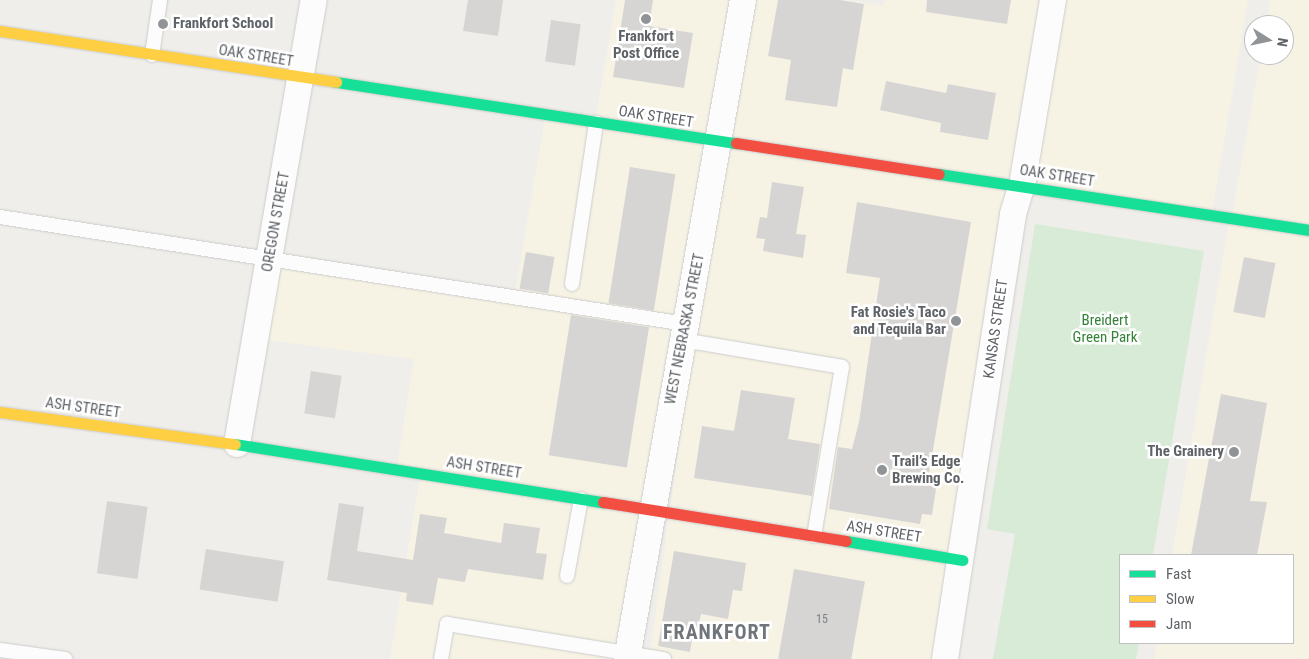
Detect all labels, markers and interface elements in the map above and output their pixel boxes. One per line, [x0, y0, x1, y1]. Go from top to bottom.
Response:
marker: Frankfort Post Office [640, 13, 652, 25]
place label: Frankfort School [173, 15, 273, 33]
north arrow [1244, 15, 1294, 65]
marker: Frankfort School [157, 18, 169, 30]
place label: Frankfort Post Office [613, 27, 679, 62]
text: N [1274, 37, 1291, 48]
street label: OAK STREET [217, 41, 295, 71]
street label: OAK STREET [617, 102, 695, 132]
street label: OAK STREET [1018, 161, 1096, 191]
street label: OREGON STREET [258, 170, 294, 274]
street label: WEST NEBRASKA STREET [661, 252, 709, 406]
street label: KANSAS STREET [980, 278, 1012, 380]
place label: Fat Rosie's Taco and Tequila Bar [850, 303, 946, 338]
park label: Breidert Green Park [1073, 311, 1137, 346]
marker: Fat Rosie's Taco and Tequila Bar [950, 315, 962, 327]
street label: ASH STREET [44, 394, 122, 422]
place label: The Grainery [1147, 443, 1224, 461]
marker: The Grainery [1228, 446, 1240, 458]
place label: Trail’s Edge Brewing Co. [892, 452, 964, 487]
street label: ASH STREET [445, 453, 523, 483]
marker: Trail’s Edge Brewing Co. [876, 464, 888, 476]
street label: ASH STREET [845, 517, 923, 547]
legend [1119, 554, 1294, 644]
text: Fast [1166, 565, 1191, 583]
text: Slow [1166, 590, 1195, 608]
house number: 15 [816, 613, 828, 627]
text: Jam [1166, 615, 1192, 633]
district label: FRANKFORT [662, 620, 772, 644]

